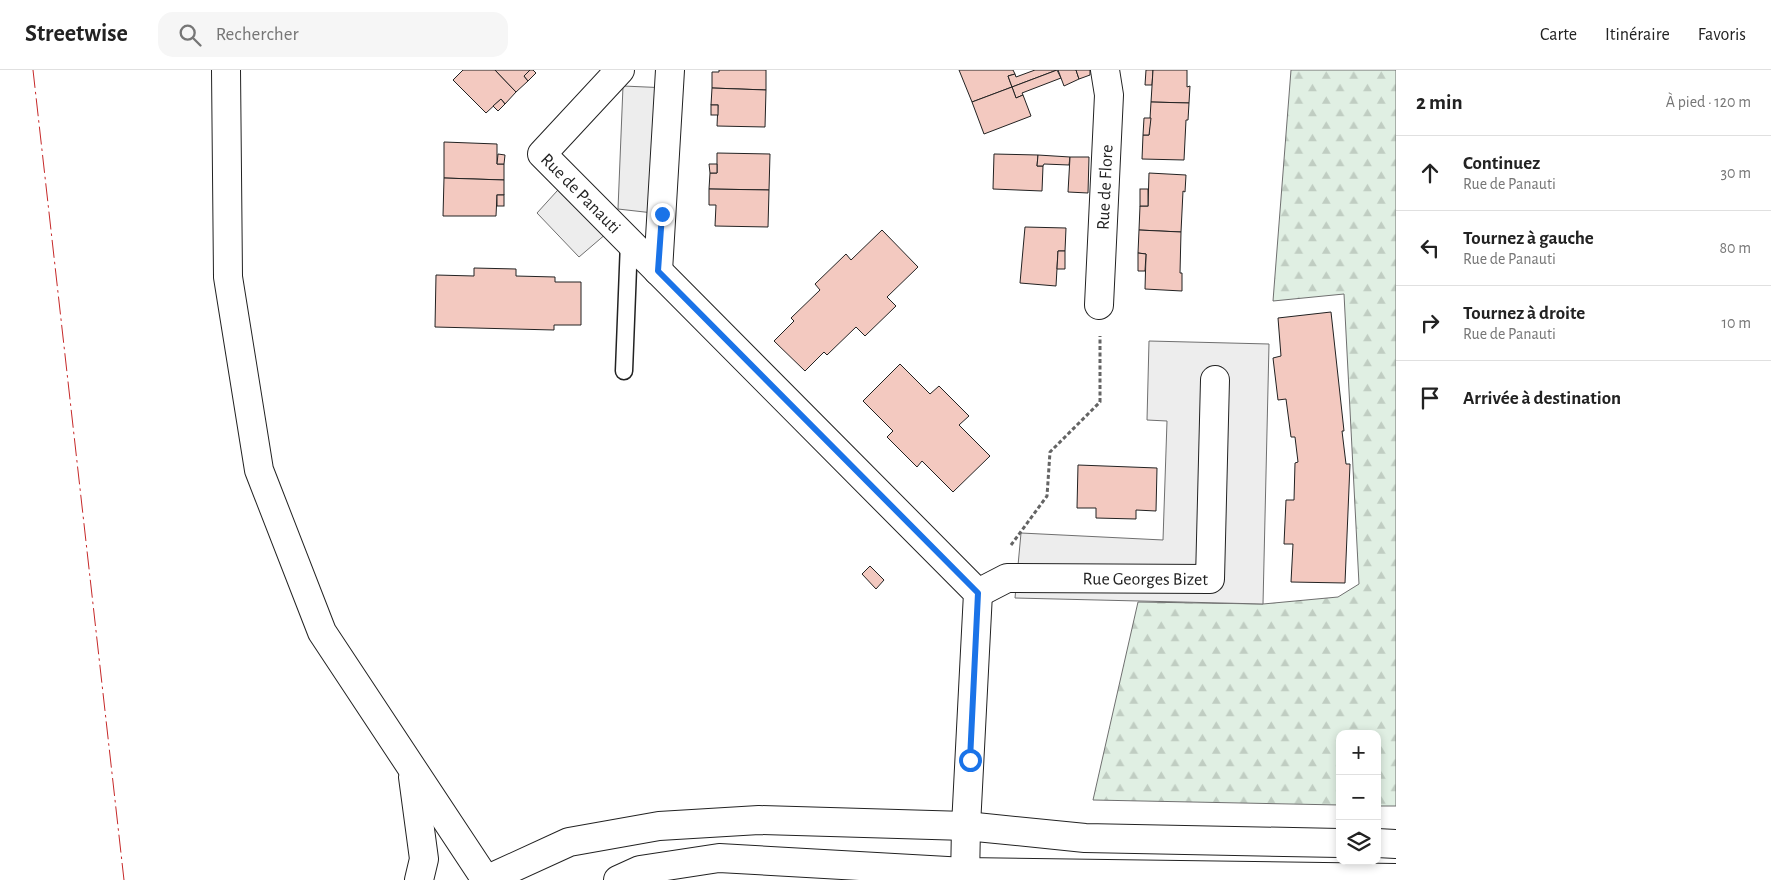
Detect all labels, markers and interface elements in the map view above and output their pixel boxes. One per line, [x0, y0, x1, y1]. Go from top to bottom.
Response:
search box [158, 12, 508, 57]
icon: search [176, 21, 204, 49]
text: Streetwise [25, 22, 128, 46]
text: Rechercher [216, 25, 299, 44]
text: Carte [1540, 26, 1577, 44]
text: Itinéraire [1605, 26, 1670, 44]
text: Favoris [1698, 26, 1746, 44]
text: 2 min [1416, 92, 1463, 113]
text: À pied · 120 m [1666, 94, 1751, 110]
street label: Rue de Flore [1095, 144, 1117, 230]
street label: Rue de Panauti [537, 151, 624, 237]
text: Continuez [1463, 154, 1540, 173]
icon: ahead [1416, 159, 1444, 187]
text: 30 m [1721, 165, 1751, 181]
text: Rue de Panauti [1463, 176, 1556, 192]
route end [651, 203, 674, 226]
text: Tournez à gauche [1463, 229, 1594, 248]
icon: left [1416, 234, 1444, 262]
text: 80 m [1720, 240, 1751, 256]
text: Rue de Panauti [1463, 251, 1556, 267]
text: Tournez à droite [1463, 304, 1585, 323]
icon: right [1416, 309, 1444, 337]
text: 10 m [1722, 315, 1751, 331]
text: Rue de Panauti [1463, 326, 1556, 342]
icon: arrive [1416, 384, 1444, 412]
text: Arrivée à destination [1463, 389, 1621, 408]
street label: Rue Georges Bizet [1083, 570, 1208, 589]
map controls [1336, 730, 1381, 865]
button: + [1336, 730, 1381, 775]
route start [959, 749, 982, 772]
button: − [1336, 775, 1381, 820]
button: layers [1336, 820, 1381, 865]

